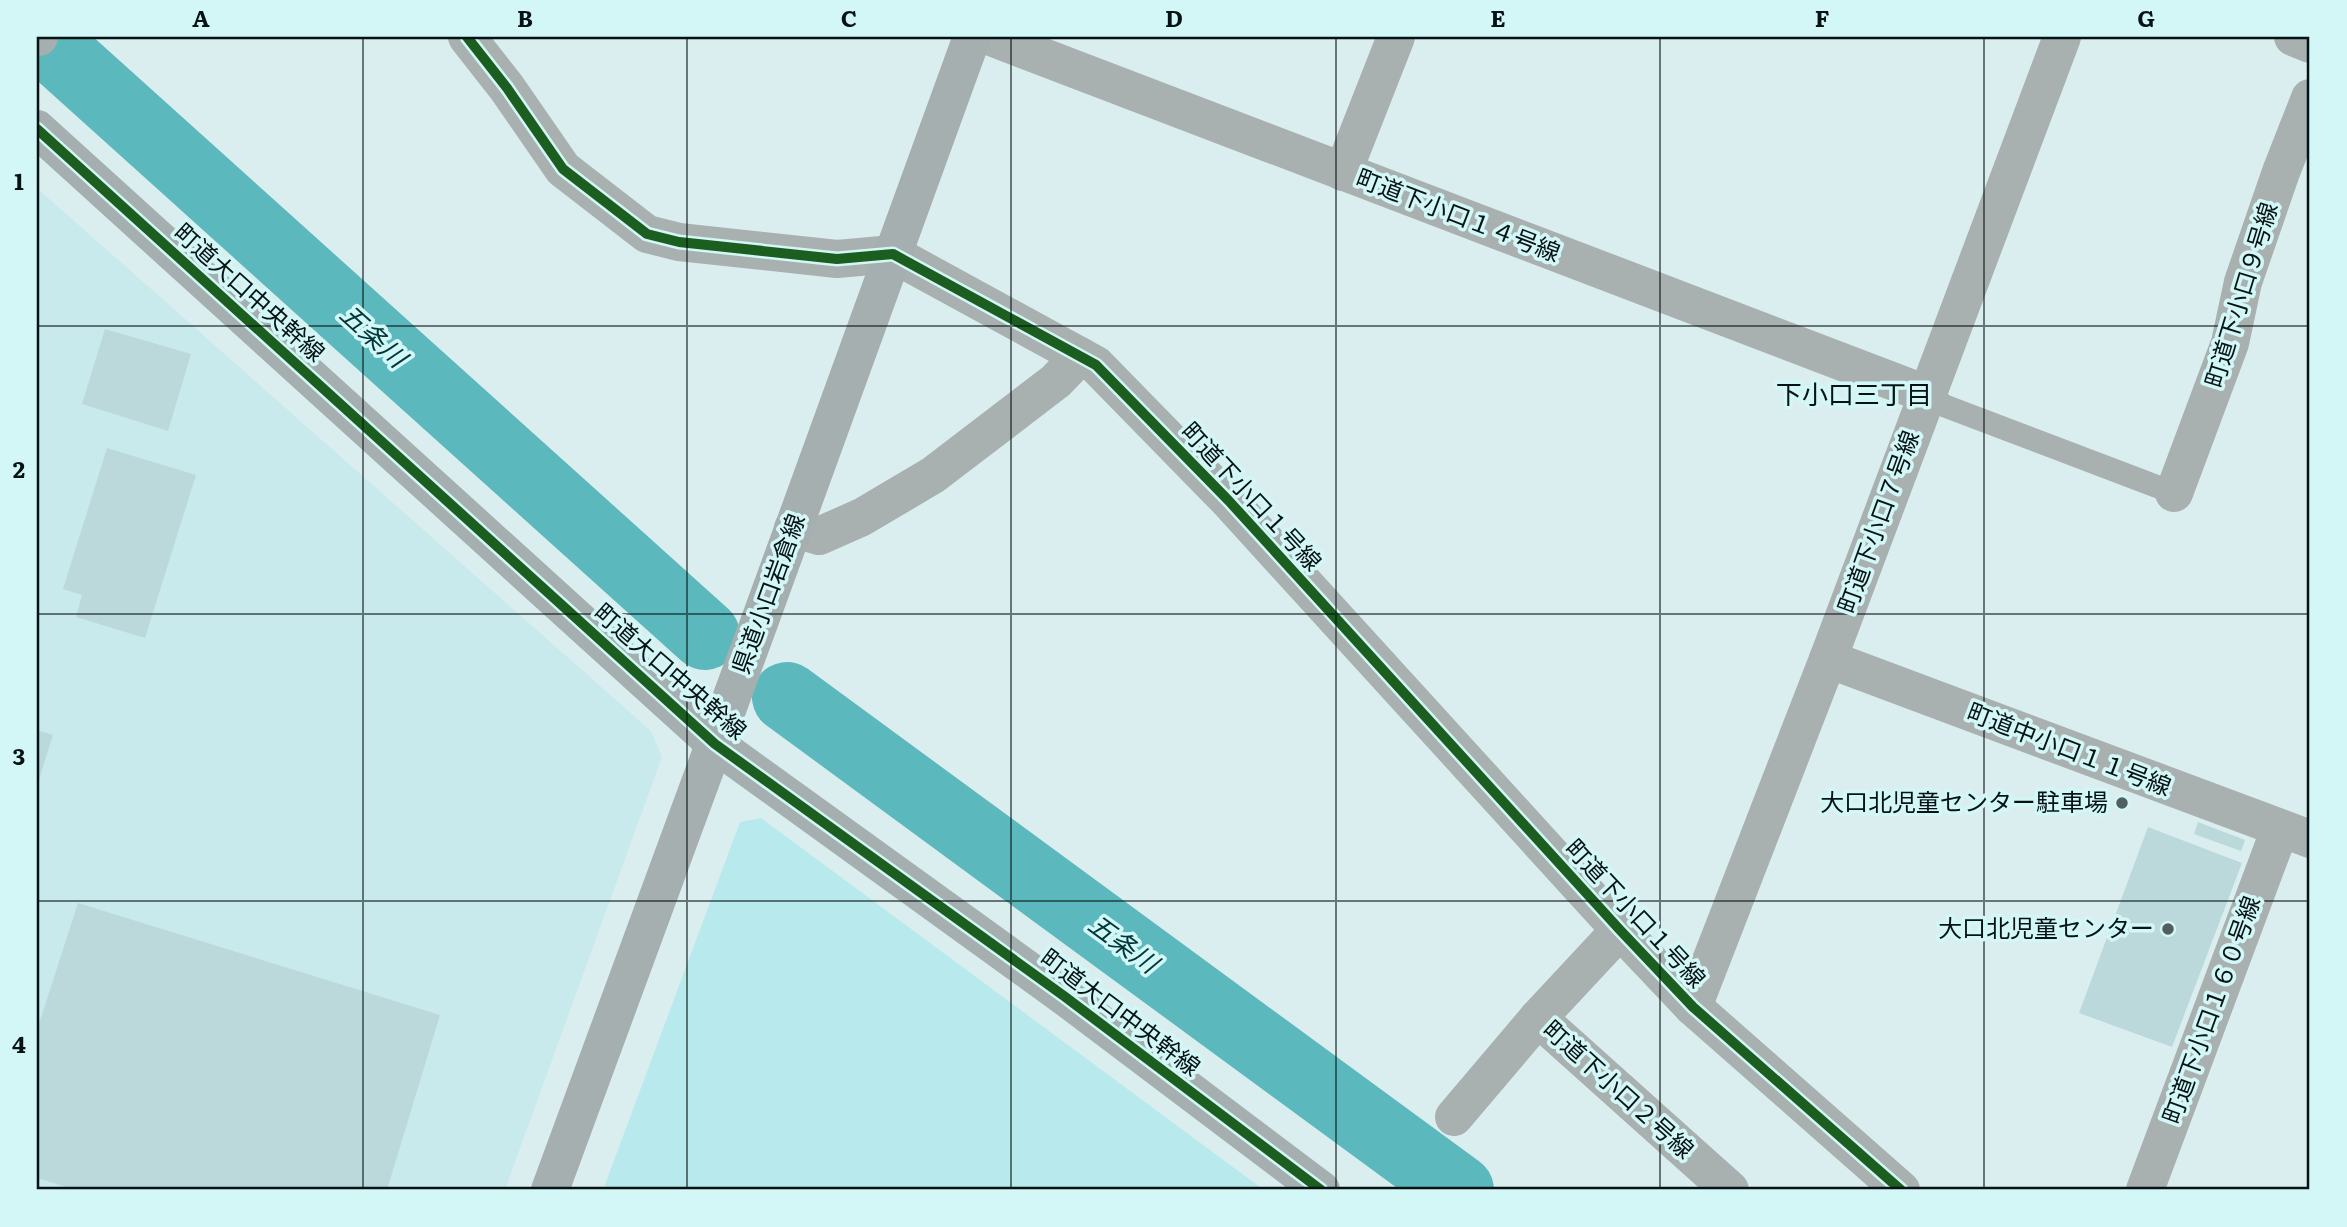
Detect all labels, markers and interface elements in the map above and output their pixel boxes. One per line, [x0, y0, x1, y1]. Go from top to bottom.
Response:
text: A [192, 0, 210, 34]
text: B [517, 0, 533, 34]
text: C [841, 0, 857, 34]
text: D [1165, 0, 1183, 34]
text: E [1490, 0, 1506, 34]
text: F [1815, 0, 1830, 34]
text: G [2137, 0, 2155, 34]
street label: 町道下小口１４号線 [1352, 159, 1566, 269]
text: 1 [14, 163, 24, 197]
street label: 町道下小口９号線 [2195, 197, 2284, 391]
street label: 町道大口中央幹線 [168, 214, 334, 368]
water label: 五条川 [333, 294, 419, 377]
district label: 下小口三丁目 [1776, 373, 1932, 412]
street label: 町道下小口１号線 [1175, 413, 1331, 577]
street label: 町道下小口７号線 [1827, 425, 1926, 617]
text: 2 [13, 451, 25, 485]
street label: 県道小口岩倉線 [721, 508, 812, 678]
street label: 町道大口中央幹線 [588, 594, 756, 746]
street label: 町道中小口１１号線 [1963, 693, 2177, 803]
text: 3 [13, 738, 25, 772]
place label: 大口北児童センター駐車場 [1820, 783, 2108, 818]
marker: 大口北児童センター駐車場 [2114, 795, 2130, 811]
street label: 町道下小口１号線 [1559, 830, 1715, 994]
street label: 町道下小口１６０号線 [2152, 890, 2267, 1128]
water label: 五条川 [1081, 903, 1170, 982]
place label: 大口北児童センター [1938, 909, 2154, 944]
marker: 大口北児童センター [2160, 921, 2176, 937]
street label: 町道大口中央幹線 [1034, 939, 1209, 1083]
street label: 町道下小口２号線 [1537, 1011, 1703, 1165]
text: 4 [12, 1026, 26, 1060]

